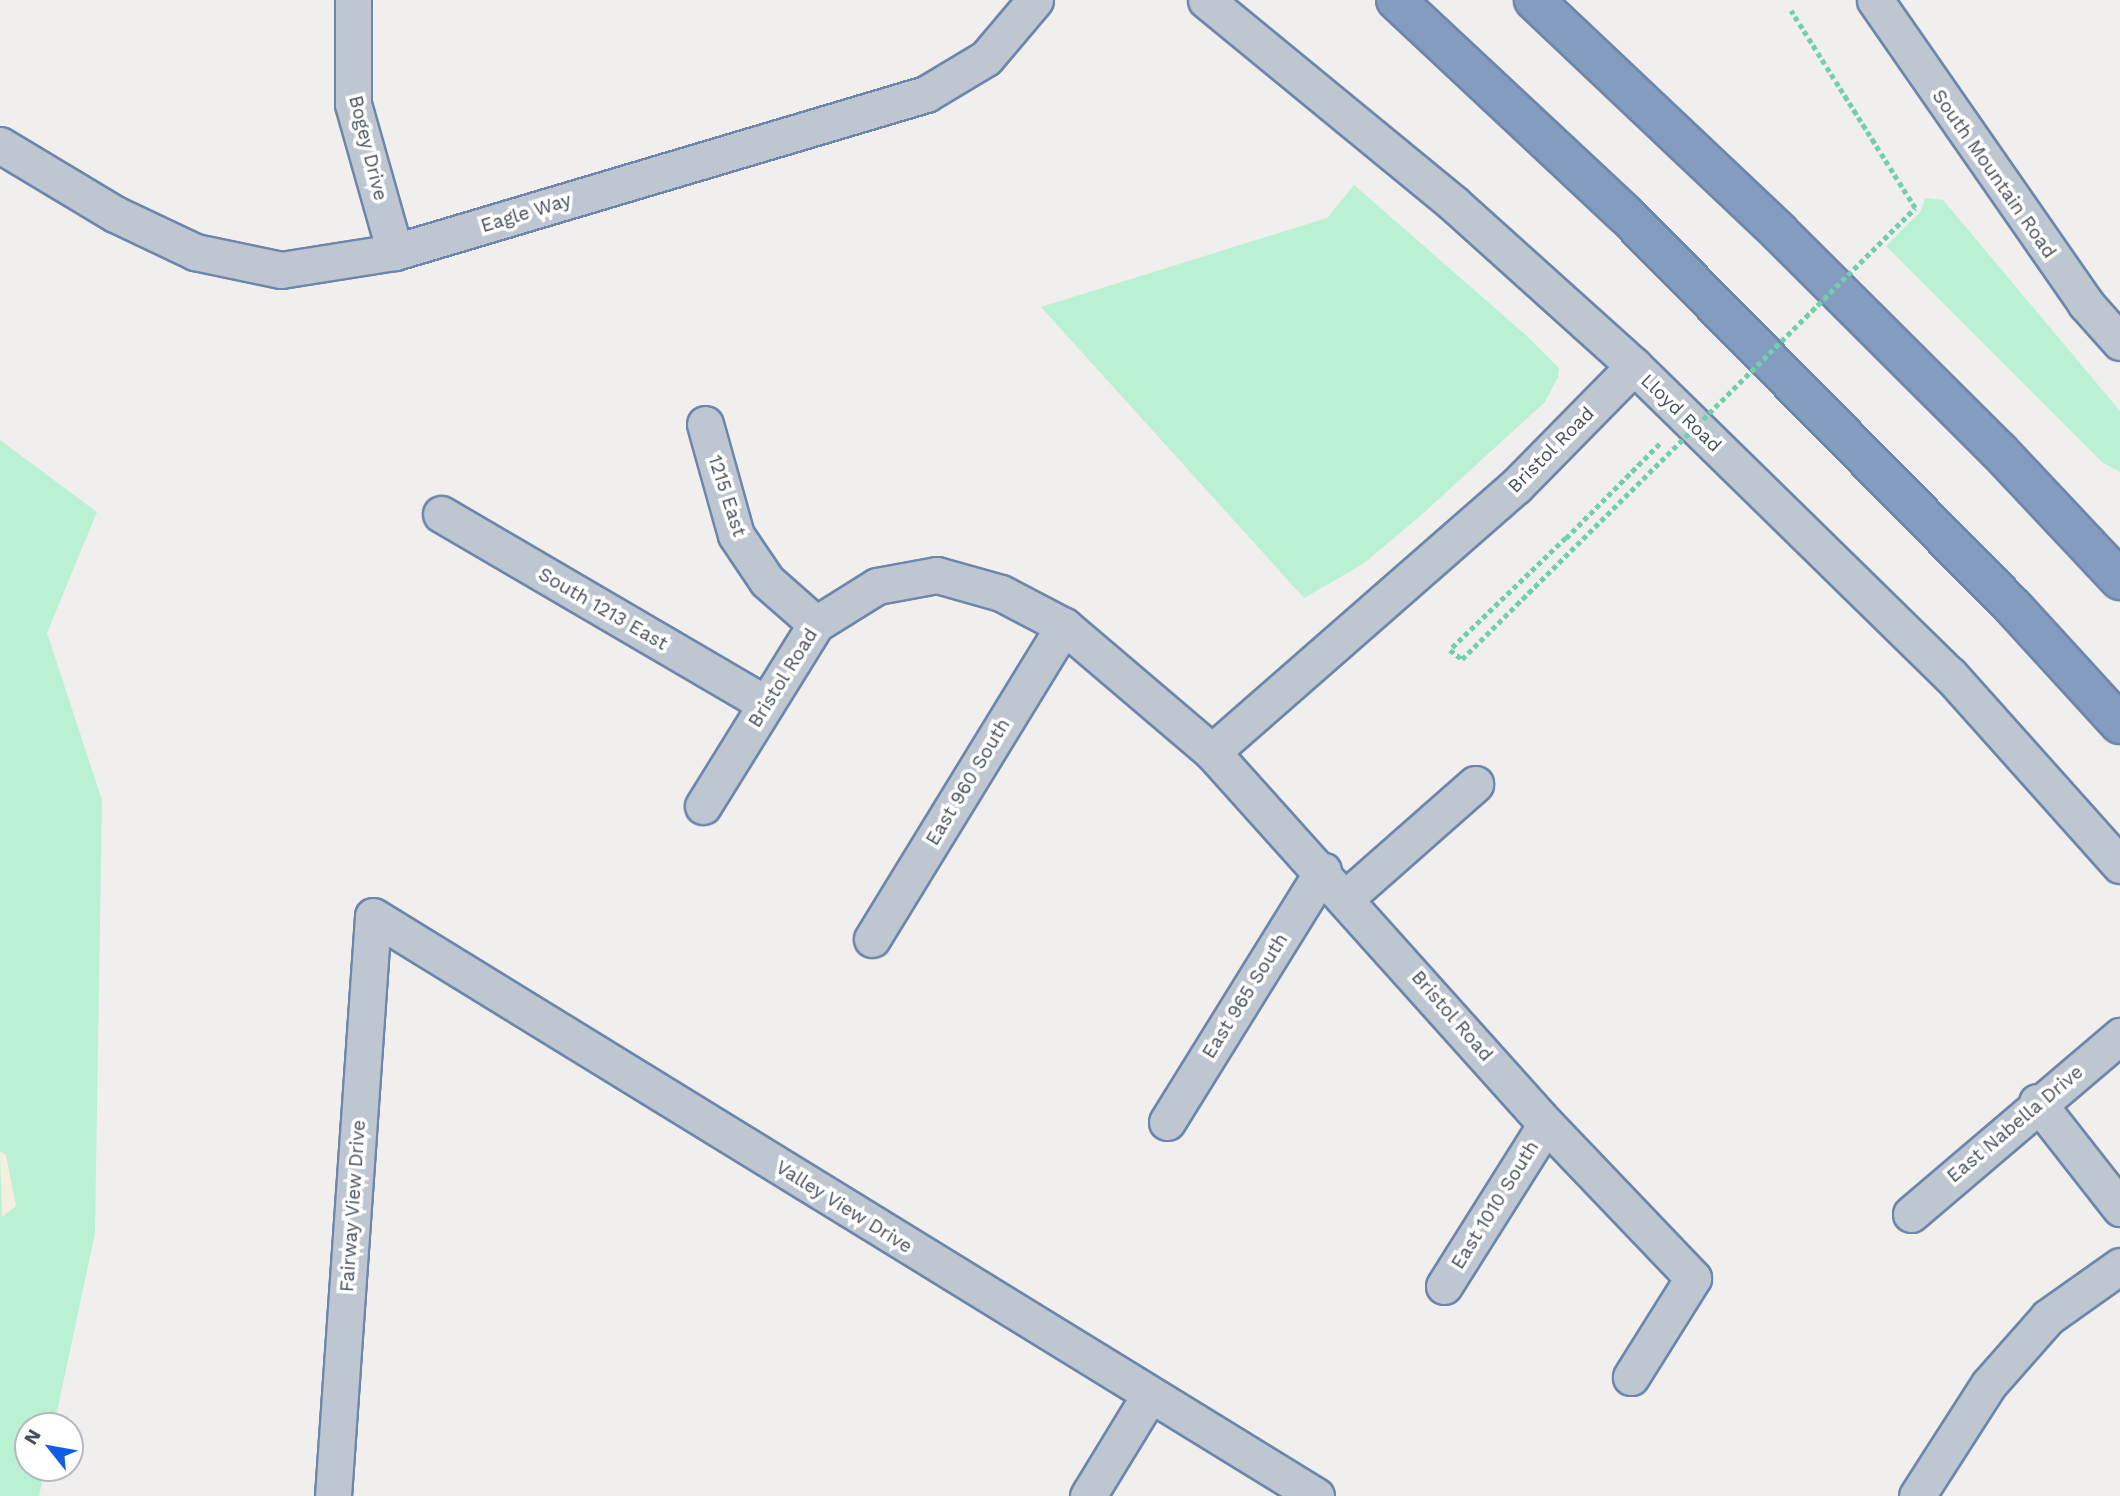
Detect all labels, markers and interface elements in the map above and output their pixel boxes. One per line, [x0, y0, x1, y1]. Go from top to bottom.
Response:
street label: South Mountain Road [1927, 85, 2061, 263]
street label: Bogey Drive [344, 93, 392, 203]
street label: Eagle Way [478, 188, 574, 238]
street label: Lloyd Road [1636, 369, 1726, 457]
street label: Bristol Road [1503, 402, 1599, 498]
street label: 1215 East [703, 452, 751, 540]
street label: South 1213 East [534, 563, 672, 655]
street label: Bristol Road [743, 624, 823, 732]
street label: East 960 South [921, 714, 1015, 850]
street label: East 965 South [1197, 929, 1293, 1063]
street label: Bristol Road [1406, 966, 1498, 1066]
street label: East Nabella Drive [1942, 1060, 2088, 1188]
street label: Fairway View Drive [336, 1118, 370, 1294]
street label: East 1010 South [1446, 1137, 1544, 1273]
street label: Valley View Drive [771, 1155, 917, 1259]
north arrow [14, 1412, 84, 1482]
text: N [19, 1425, 46, 1449]

